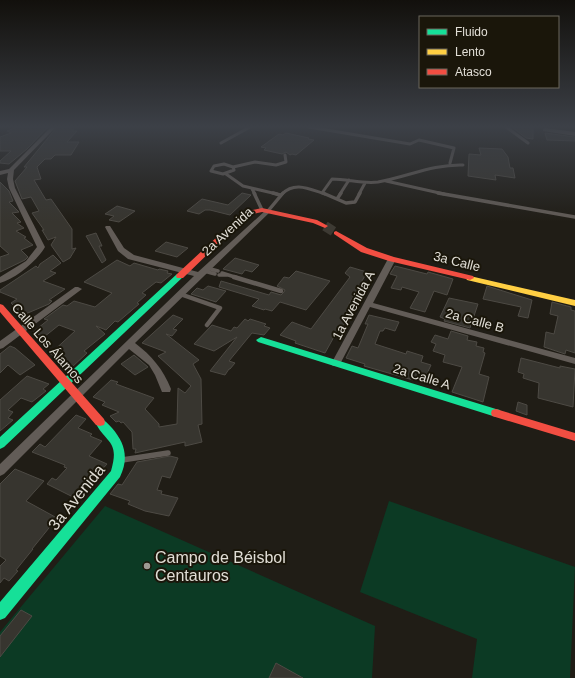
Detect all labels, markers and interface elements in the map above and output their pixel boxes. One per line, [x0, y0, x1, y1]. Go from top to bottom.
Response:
legend [419, 16, 559, 88]
text: Fluido [455, 25, 488, 39]
text: Lento [455, 45, 485, 59]
text: Atasco [455, 65, 492, 79]
street label: 2a Avenida [199, 204, 256, 259]
street label: 3a Calle [432, 248, 482, 275]
street label: 1a Avenida A [329, 268, 378, 342]
street label: Calle Los Álamos [9, 300, 87, 387]
street label: 2a Calle B [444, 305, 506, 335]
street label: 2a Calle A [391, 361, 453, 392]
street label: 3a Avenida [45, 461, 108, 533]
place label: Campo de Béisbol Centauros [155, 549, 286, 584]
marker: Campo de Béisbol Centauros [142, 561, 152, 571]

